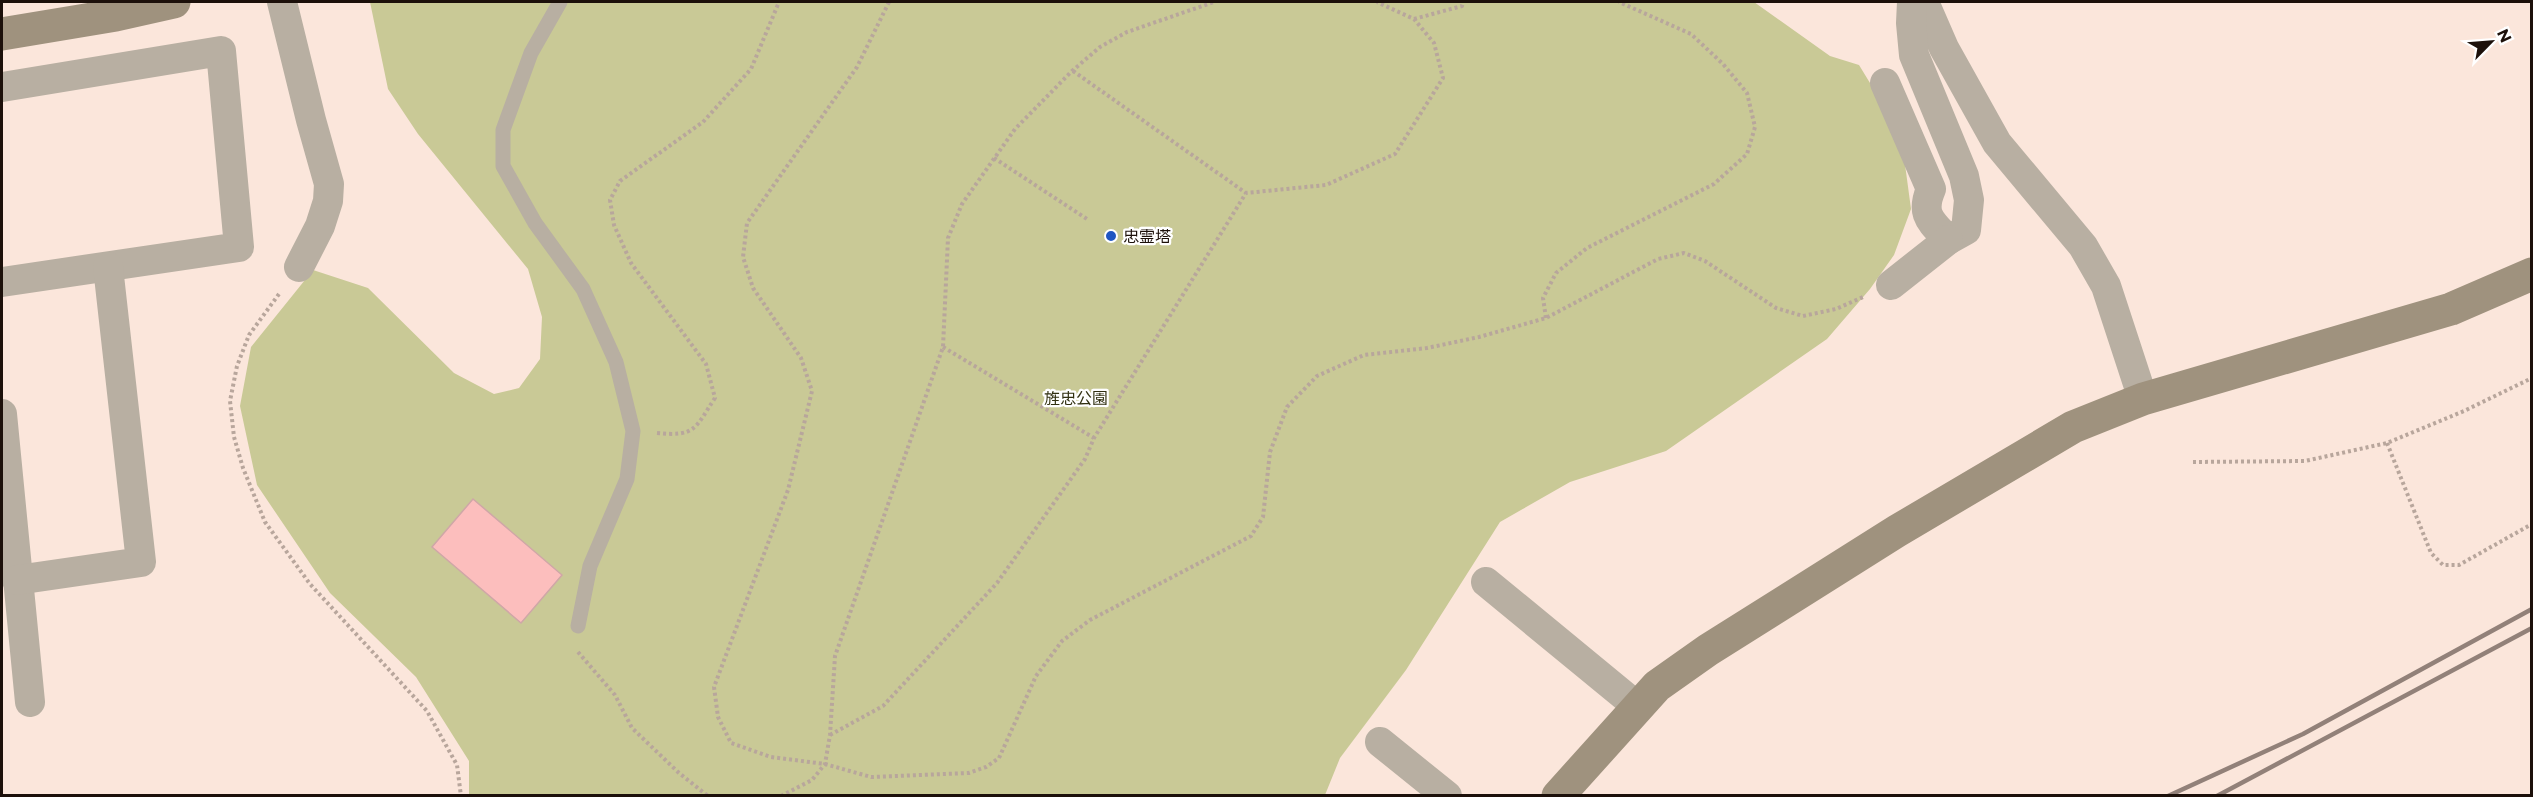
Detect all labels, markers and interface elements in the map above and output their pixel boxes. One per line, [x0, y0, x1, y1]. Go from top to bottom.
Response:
north arrow [2461, 12, 2521, 72]
text: N [2493, 26, 2515, 46]
place label: 忠霊塔 [1123, 227, 1171, 246]
marker: 忠霊塔 [1104, 229, 1118, 243]
park label: 旌忠公園 [1044, 389, 1108, 408]

